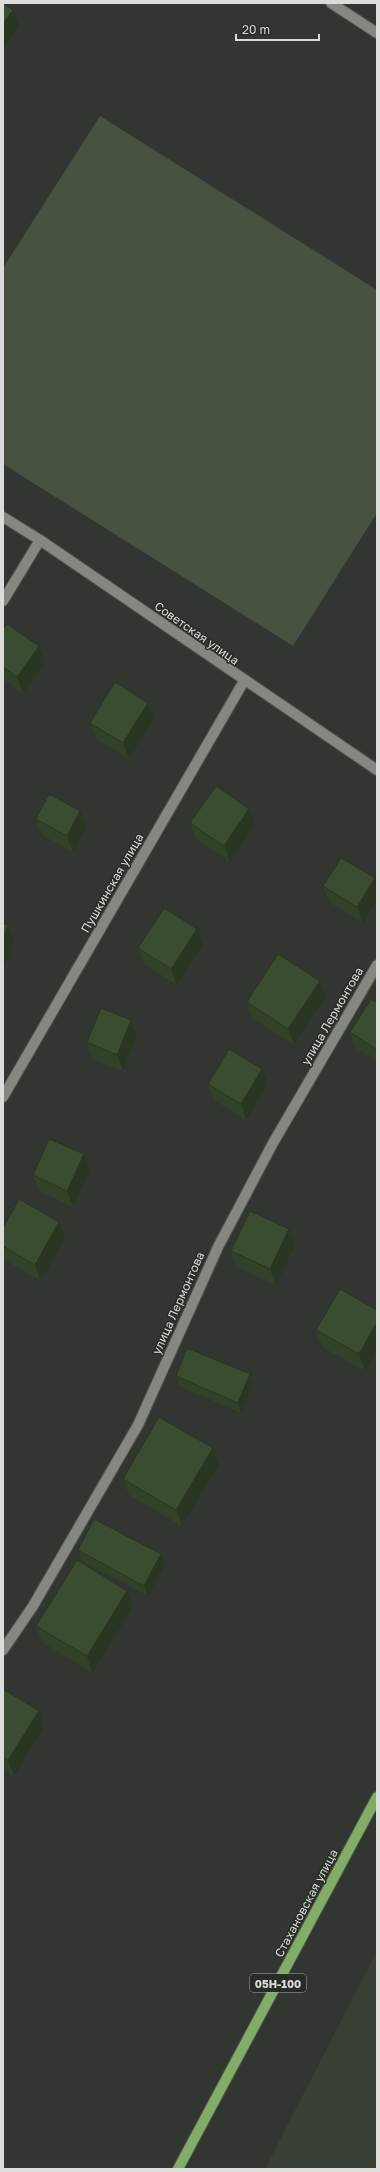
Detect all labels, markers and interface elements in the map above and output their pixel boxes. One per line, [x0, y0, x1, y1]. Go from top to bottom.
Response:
scale bar [236, 16, 319, 42]
text: 20 m [242, 22, 270, 37]
street label: Советская улица [152, 598, 242, 668]
street label: Пушкинская улица [77, 831, 147, 935]
street label: улица Лермонтова [298, 964, 366, 1068]
street label: улица Лермонтова [149, 1249, 207, 1357]
street label: Стахановская улица [271, 1846, 341, 1960]
road number: 05Н-100 [250, 1974, 306, 1992]

